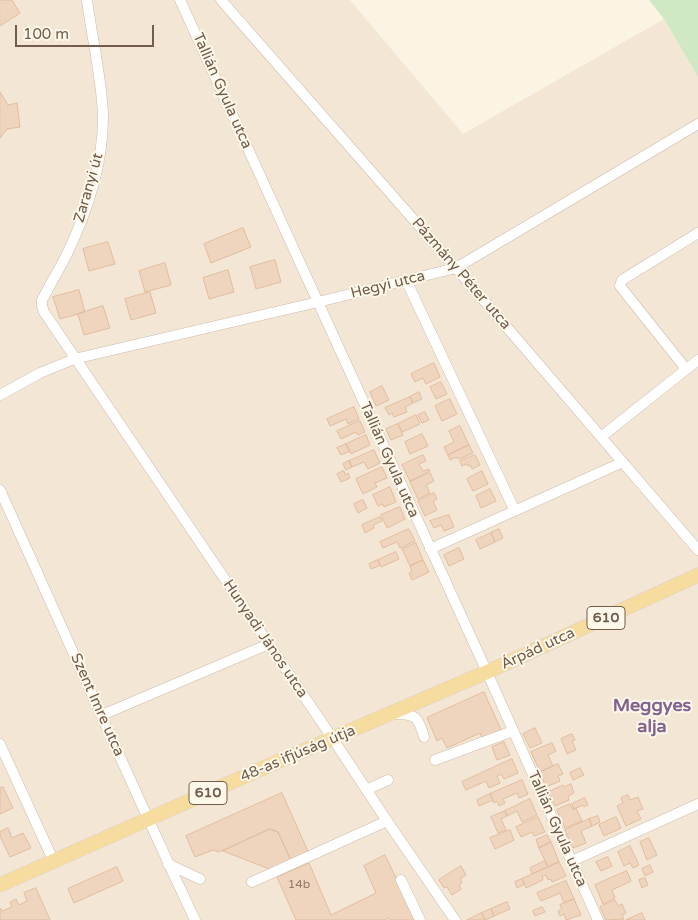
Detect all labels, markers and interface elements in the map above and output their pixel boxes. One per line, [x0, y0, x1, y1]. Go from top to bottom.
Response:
scale bar [18, 15, 156, 47]
text: 100 m [23, 25, 69, 43]
street label: Tallián Gyula utca [188, 30, 256, 152]
street label: Zaranyi út [70, 151, 108, 225]
street label: Pázmány Péter utca [408, 214, 514, 334]
street label: Hegyi utca [349, 267, 427, 303]
street label: Tallián Gyula utca [355, 399, 423, 521]
street label: Hunyadi János utca [219, 576, 311, 702]
road number: 610 [587, 606, 625, 630]
street label: Árpád utca [498, 624, 578, 674]
street label: Szent Imre utca [66, 651, 128, 759]
district label: Meggyes alja [613, 695, 691, 738]
street label: 48-as ifjúság útja [238, 722, 358, 786]
street label: Tallián Gyula utca [523, 768, 591, 890]
road number: 610 [189, 781, 227, 804]
house number: 14b [288, 878, 310, 892]

